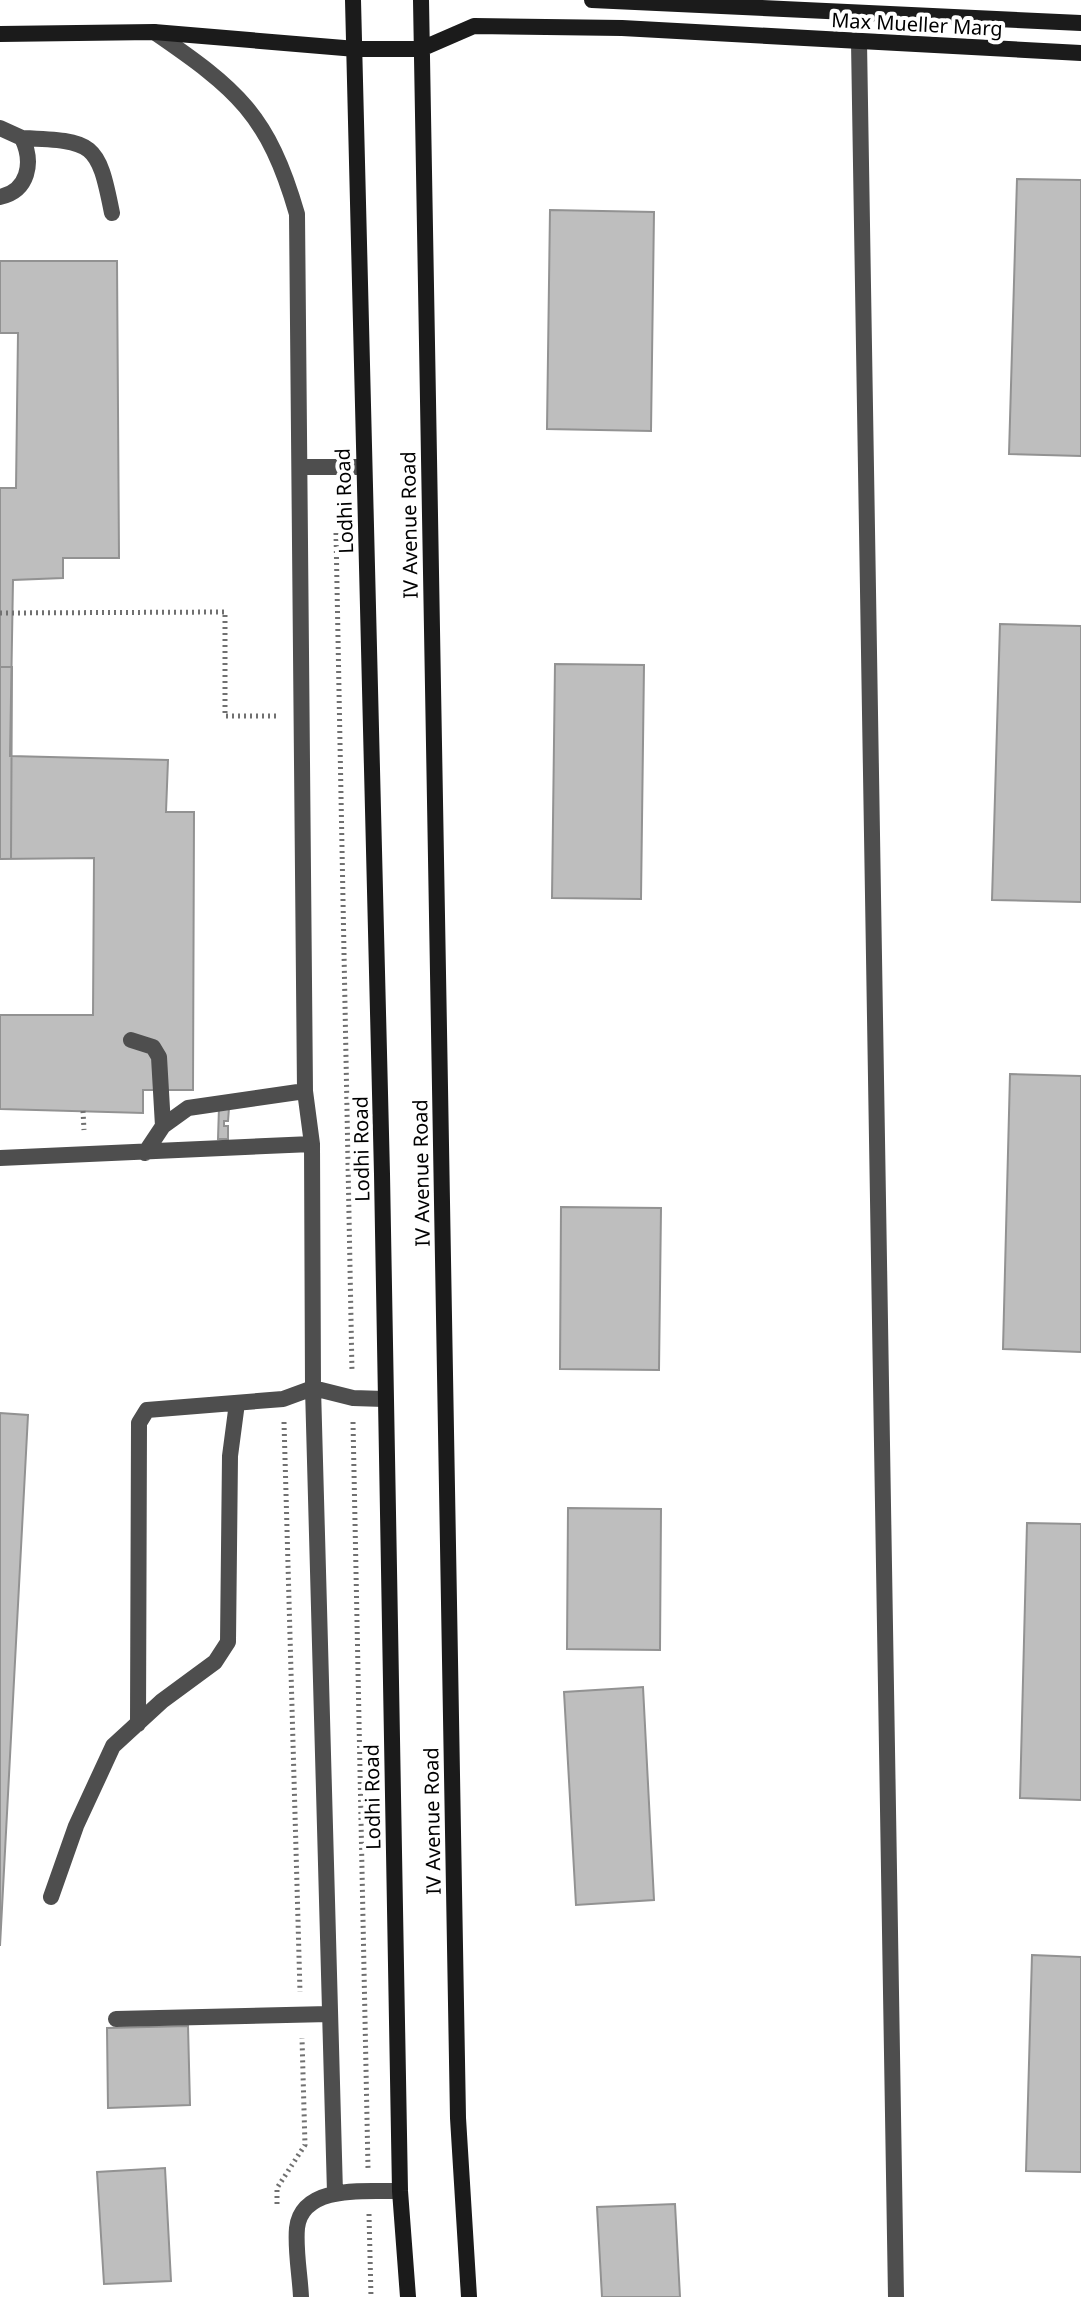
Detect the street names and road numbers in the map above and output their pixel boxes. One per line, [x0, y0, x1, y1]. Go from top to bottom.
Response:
street label: Max Mueller Marg [831, 6, 1003, 42]
street label: Lodhi Road [329, 448, 359, 554]
street label: IV Avenue Road [394, 451, 424, 599]
street label: Lodhi Road [347, 1096, 375, 1202]
street label: IV Avenue Road [406, 1099, 436, 1247]
street label: Lodhi Road [358, 1744, 386, 1850]
street label: IV Avenue Road [417, 1747, 447, 1895]

